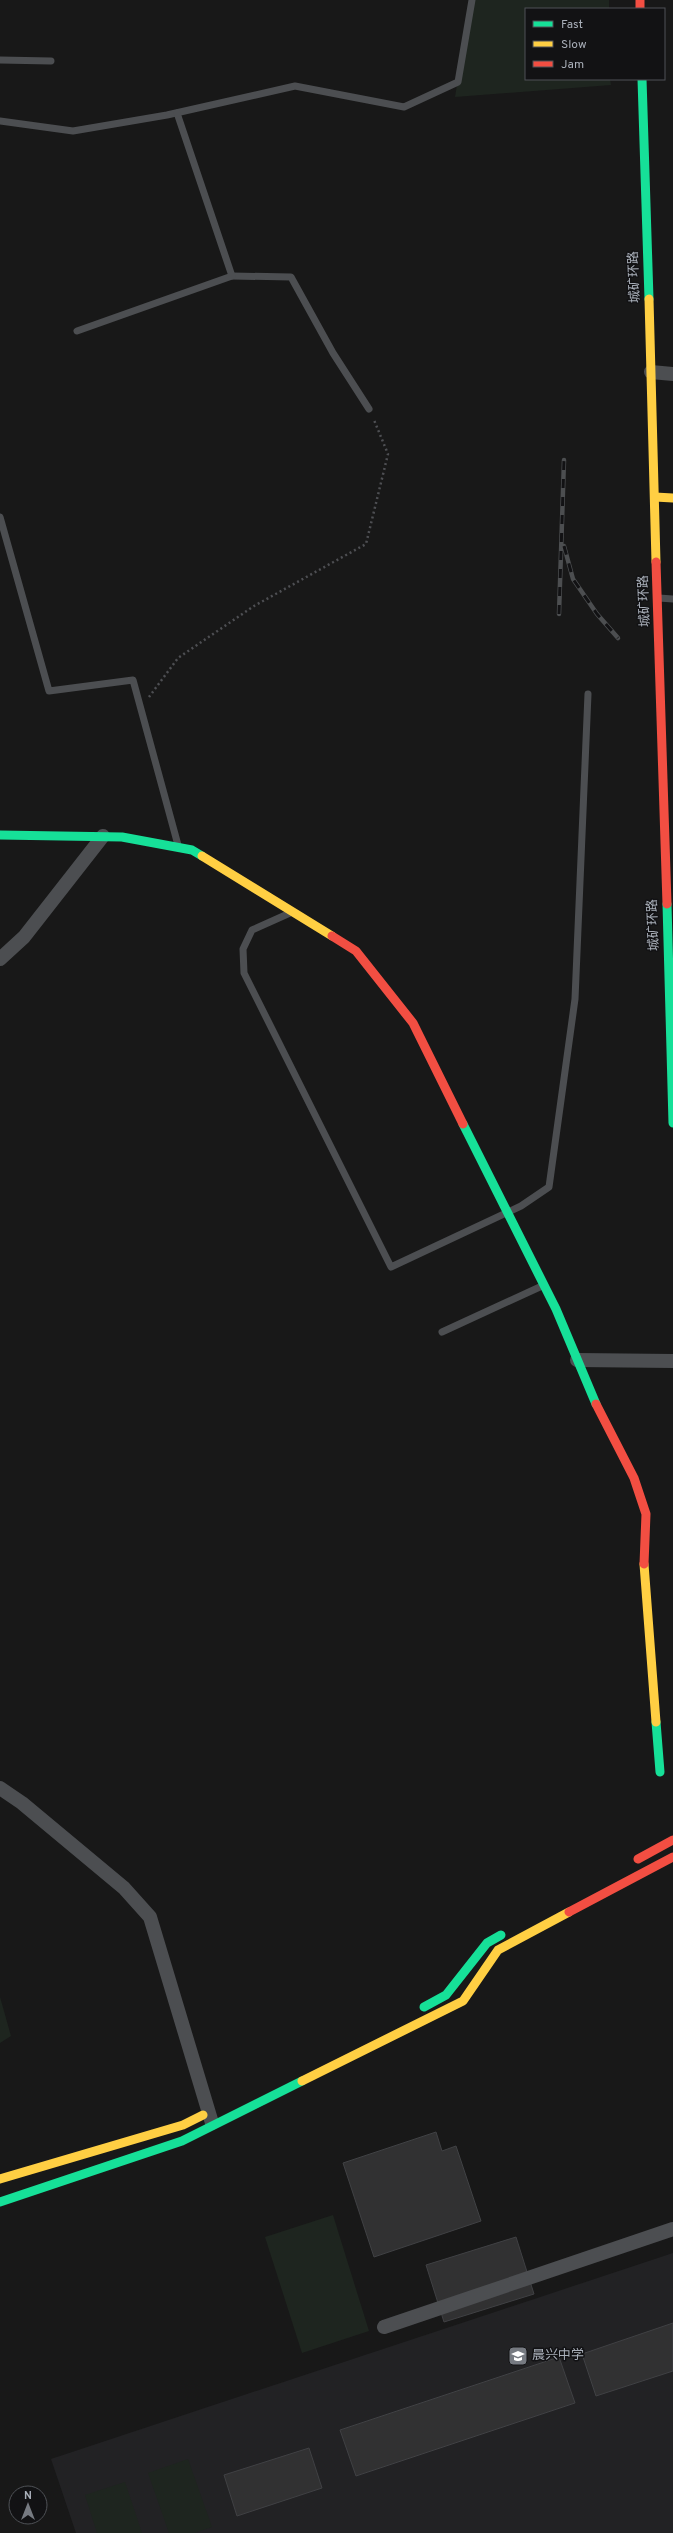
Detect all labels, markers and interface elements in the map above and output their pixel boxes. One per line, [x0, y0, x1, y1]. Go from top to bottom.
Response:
legend [525, 8, 665, 80]
text: Fast [561, 17, 583, 33]
text: Slow [561, 37, 587, 53]
text: Jam [561, 57, 584, 73]
street label: 城矿环路 [626, 251, 644, 303]
street label: 城矿环路 [636, 575, 654, 627]
street label: 城矿环路 [645, 899, 663, 951]
school or university icon: 晨兴中学 [507, 2345, 529, 2367]
place label: 晨兴中学 [532, 2347, 584, 2364]
north arrow [8, 2485, 48, 2525]
text: N [24, 2489, 32, 2503]

